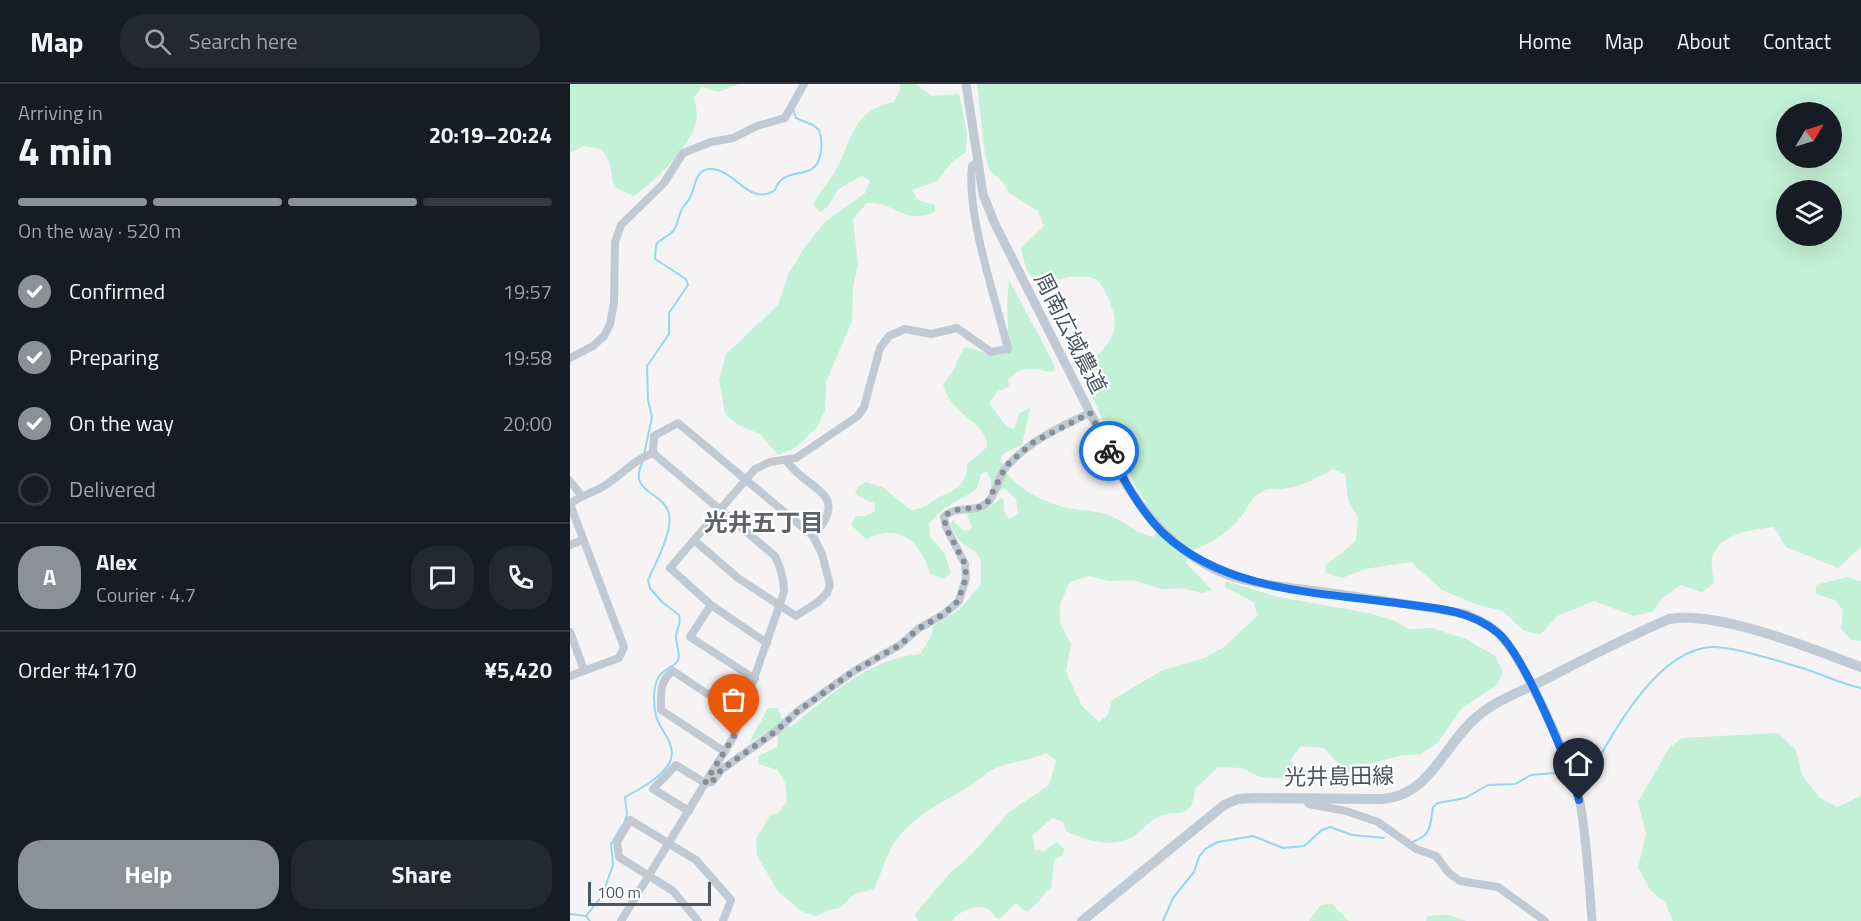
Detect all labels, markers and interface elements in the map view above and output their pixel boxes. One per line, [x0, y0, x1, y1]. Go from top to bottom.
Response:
search box [120, 14, 540, 68]
text: Map [30, 20, 84, 63]
text: Search here [189, 24, 298, 58]
icon: search [141, 25, 174, 58]
text: Home [1518, 25, 1572, 57]
text: Map [1605, 25, 1644, 57]
text: About [1677, 25, 1730, 57]
text: Contact [1763, 25, 1831, 57]
text: Arriving in [18, 97, 103, 128]
north arrow [1776, 102, 1842, 168]
map controls [1776, 102, 1842, 246]
text: 20:19–20:24 [429, 118, 552, 152]
text: 4 min [18, 121, 113, 180]
button: layers [1776, 180, 1842, 246]
text: On the way · 520 m [18, 215, 181, 246]
street label: 周南広域農道 [1026, 266, 1116, 400]
text: Confirmed [69, 274, 165, 308]
icon: check [18, 275, 51, 308]
text: 19:57 [503, 276, 552, 307]
text: Preparing [69, 340, 159, 374]
icon: check [18, 341, 51, 374]
text: 19:58 [503, 342, 552, 373]
text: On the way [69, 406, 174, 440]
icon: check [18, 407, 51, 440]
text: 20:00 [503, 408, 552, 439]
courier [1079, 421, 1139, 481]
icon: bike [1093, 435, 1126, 468]
text: Delivered [69, 472, 156, 506]
district label: 光井五丁目 [704, 504, 824, 540]
text: Alex [96, 545, 137, 579]
button: chat [411, 546, 474, 609]
button: phone [489, 546, 552, 609]
text: A [43, 560, 56, 594]
text: Courier · 4.7 [96, 579, 196, 610]
text: Order #4170 [18, 653, 137, 687]
text: ¥5,420 [485, 653, 552, 687]
pin [708, 674, 759, 736]
icon: bag [717, 683, 750, 716]
pin [1553, 738, 1604, 800]
icon: home [1562, 747, 1595, 780]
street label: 光井島田線 [1284, 758, 1394, 794]
button: Help [18, 840, 279, 909]
button: Share [291, 840, 552, 909]
scale bar [588, 879, 711, 906]
text: 100 m [597, 880, 641, 904]

